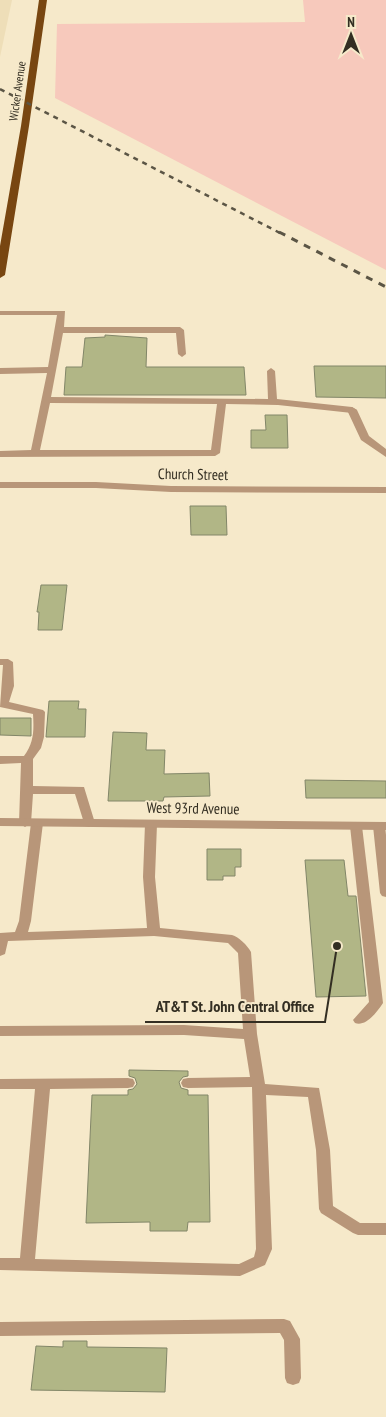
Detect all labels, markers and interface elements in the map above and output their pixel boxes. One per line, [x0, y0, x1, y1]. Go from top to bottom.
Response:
north arrow [326, 10, 376, 60]
text: N [347, 13, 355, 31]
street label: Wicker Avenue [5, 60, 29, 122]
street label: Church Street [158, 464, 228, 484]
street label: West 93rd Avenue [146, 798, 240, 818]
callout: AT&T St. John Central Office [145, 991, 325, 1022]
text: AT&T St. John Central Office [155, 996, 315, 1016]

